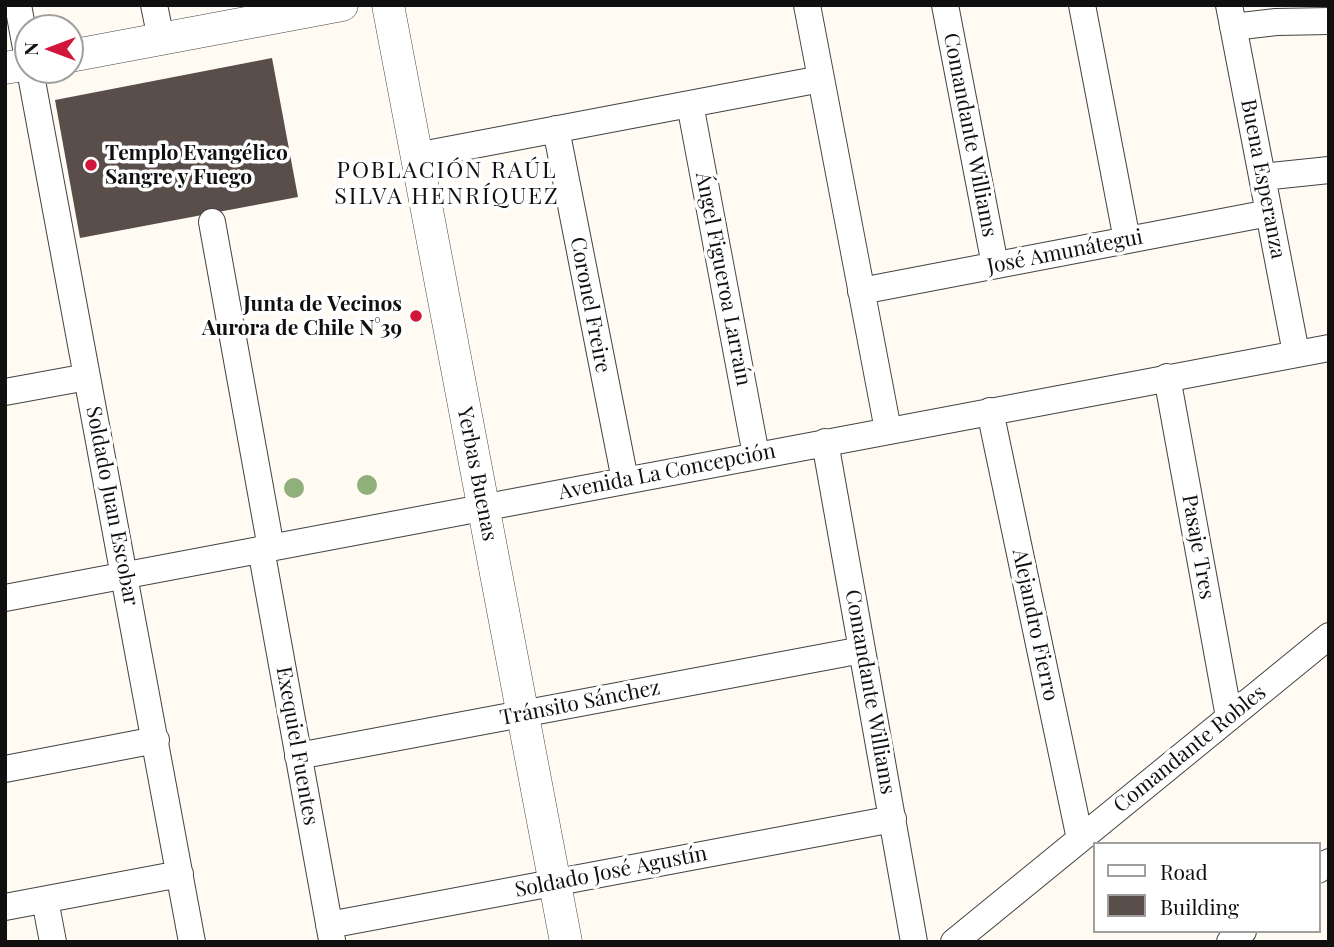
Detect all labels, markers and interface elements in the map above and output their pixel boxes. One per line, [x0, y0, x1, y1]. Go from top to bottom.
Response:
north arrow [14, 14, 84, 84]
street label: Comandante Williams [938, 31, 1002, 239]
text: N [17, 42, 43, 56]
street label: Buena Esperanza [1235, 97, 1291, 261]
place label: Templo Evangélico Sangre y Fuego [105, 140, 288, 190]
marker: Templo Evangélico Sangre y Fuego [83, 157, 99, 173]
district label: POBLACIÓN RAÚL SILVA HENRÍQUEZ [336, 157, 558, 211]
street label: Ángel Figueroa Larraín [690, 170, 756, 388]
street label: José Amunátegui [985, 225, 1145, 279]
street label: Coronel Freire [564, 235, 616, 375]
place label: Junta de Vecinos Aurora de Chile N°39 [202, 291, 402, 341]
marker: Junta de Vecinos Aurora de Chile N°39 [408, 308, 424, 324]
street label: Soldado Juan Escobar [80, 404, 144, 608]
street label: Yerbas Buenas [452, 405, 502, 543]
street label: Avenida La Concepción [556, 439, 778, 505]
street label: Pasaje Tres [1176, 493, 1220, 601]
street label: Alejandro Fierro [1007, 547, 1063, 703]
street label: Comandante Williams [840, 588, 900, 796]
street label: Exequiel Fuentes [271, 665, 323, 827]
street label: Tránsito Sánchez [498, 675, 662, 731]
street label: Comandante Robles [1109, 680, 1271, 818]
street label: Soldado José Agustín [513, 841, 709, 903]
legend [1092, 842, 1320, 933]
text: Road [1160, 857, 1208, 885]
text: Building [1160, 892, 1239, 920]

